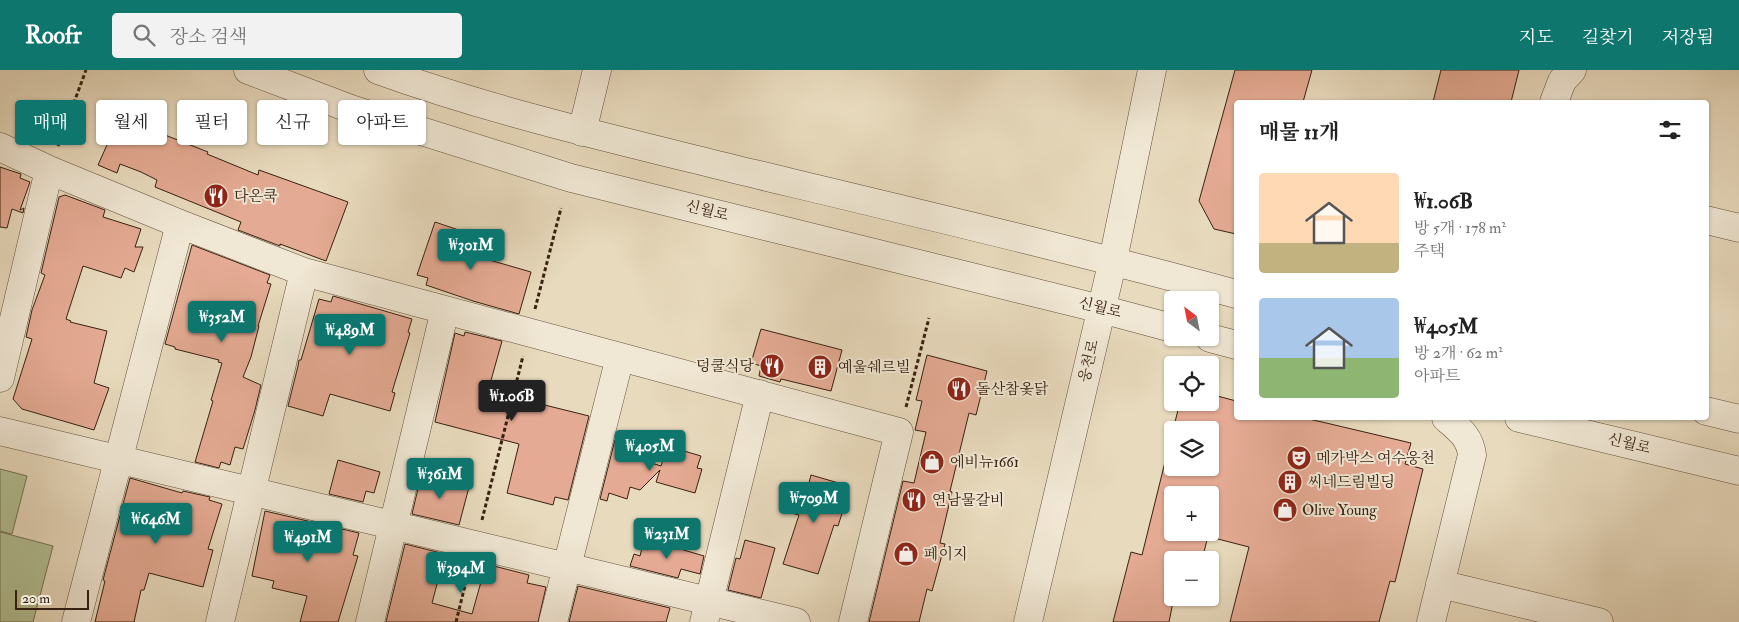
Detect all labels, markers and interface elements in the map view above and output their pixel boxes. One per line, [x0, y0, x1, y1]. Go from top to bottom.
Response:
search box [112, 13, 462, 58]
text: Roofr [25, 20, 82, 51]
icon: search [130, 21, 158, 49]
text: 장소 검색 [170, 25, 247, 49]
text: 지도 [1519, 26, 1554, 49]
text: 길찾기 [1582, 26, 1634, 49]
text: 저장됨 [1662, 26, 1714, 49]
chip: 매매 [15, 100, 86, 145]
chip: 월세 [96, 100, 167, 145]
chip: 필터 [177, 100, 247, 145]
chip: 신규 [257, 100, 328, 145]
chip: 아파트 [338, 100, 426, 145]
icon: filters [1656, 116, 1684, 144]
text: 매물 11개 [1259, 119, 1339, 146]
restaurant icon: 다온쿡 [203, 183, 229, 209]
place label: 다온쿡 [234, 187, 278, 206]
text: ₩1.06B [1414, 188, 1473, 215]
icon: home [1299, 193, 1359, 253]
street label: 신월로 [684, 197, 731, 226]
text: 방 5개 · 178 m² [1414, 218, 1506, 238]
pin: ₩301M [436, 228, 506, 271]
text: ₩301M [449, 235, 493, 255]
text: 주택 [1414, 241, 1445, 261]
north arrow [1164, 291, 1219, 346]
map controls [1164, 291, 1219, 606]
street label: 신월로 [1077, 294, 1124, 323]
pin: ₩352M [187, 300, 257, 343]
text: ₩352M [199, 307, 245, 327]
text: ₩405M [1414, 313, 1478, 340]
pin: ₩489M [315, 314, 385, 356]
icon: home [1299, 318, 1359, 378]
text: ₩489M [325, 320, 375, 340]
street label: 웅천로 [1075, 337, 1103, 384]
text: 방 2개 · 62 m² [1414, 343, 1503, 363]
restaurant icon: 덩쿨식당 [759, 353, 785, 379]
building icon: 예울쉐르빌 [807, 354, 833, 380]
button: locate [1164, 356, 1219, 411]
place label: 덩쿨식당 [696, 357, 755, 376]
place label: 예울쉐르빌 [838, 358, 910, 377]
text: 아파트 [1414, 366, 1460, 386]
restaurant icon: 돌산참옻닭 [946, 376, 972, 402]
pin: ₩1.06B [471, 380, 553, 422]
place label: 돌산참옻닭 [976, 380, 1049, 399]
text: ₩1.06B [490, 386, 535, 406]
button: layers [1164, 421, 1219, 476]
pin: ₩405M [615, 430, 685, 472]
street label: 신월로 [1606, 430, 1653, 459]
text: ₩405M [626, 436, 674, 456]
theatre icon: 메가박스 여수웅천 [1286, 445, 1312, 471]
shop icon: 에비뉴1661 [919, 449, 945, 475]
place label: 메가박스 여수웅천 [1316, 449, 1435, 468]
place label: 에비뉴1661 [950, 453, 1019, 472]
pin: ₩361M [405, 458, 475, 500]
text: ₩361M [418, 464, 462, 484]
building icon: 씨네드림빌딩 [1277, 469, 1303, 495]
place label: 씨네드림빌딩 [1308, 473, 1395, 492]
pin: ₩709M [779, 482, 849, 524]
button: + [1164, 486, 1219, 541]
restaurant icon: 연남물갈비 [901, 487, 927, 513]
text: ₩709M [790, 488, 838, 508]
place label: 연남물갈비 [932, 491, 1004, 510]
shop icon: Olive Young [1272, 497, 1298, 523]
place label: Olive Young [1302, 501, 1377, 520]
pin: ₩646M [121, 502, 191, 545]
text: ₩646M [131, 509, 181, 529]
pin: ₩231M [632, 518, 702, 560]
pin: ₩491M [273, 520, 343, 563]
text: ₩231M [645, 524, 689, 544]
text: ₩491M [284, 527, 332, 547]
shop icon: 페이지 [893, 541, 919, 567]
place label: 페이지 [924, 545, 967, 564]
button: − [1164, 551, 1219, 606]
pin: ₩394M [426, 552, 496, 594]
text: ₩394M [437, 558, 485, 578]
scale bar [15, 587, 89, 610]
text: 20 m [22, 590, 50, 607]

